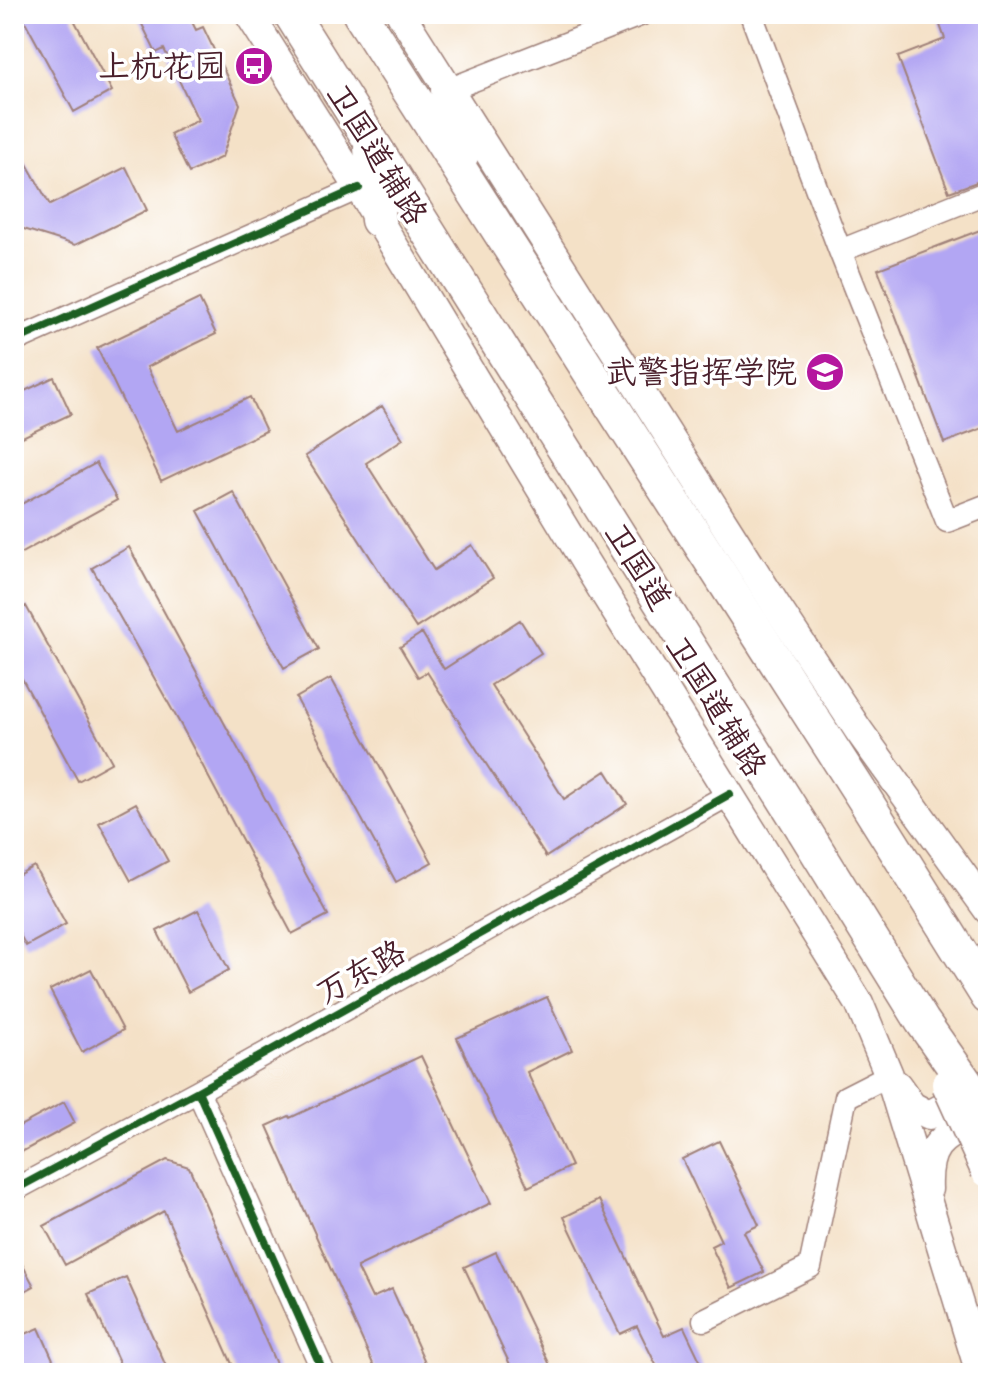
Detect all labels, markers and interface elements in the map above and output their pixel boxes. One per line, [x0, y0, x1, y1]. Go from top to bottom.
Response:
bus stop icon: 上杭花园 [233, 45, 275, 87]
place label: 上杭花园 [98, 46, 226, 87]
street label: 卫国道辅路 [317, 75, 437, 233]
school or university icon: 武警指挥学院 [804, 351, 846, 393]
place label: 武警指挥学院 [605, 352, 797, 393]
street label: 卫国道 [595, 514, 681, 618]
street label: 卫国道辅路 [656, 627, 776, 785]
street label: 万东路 [309, 931, 413, 1013]

